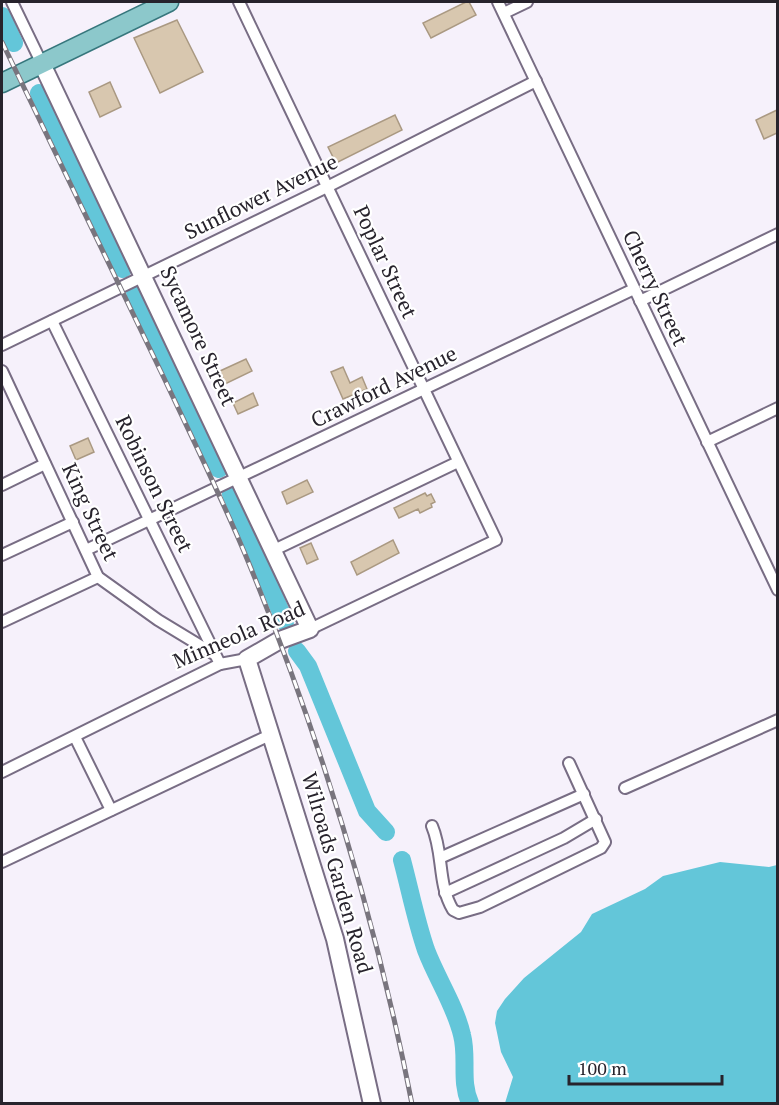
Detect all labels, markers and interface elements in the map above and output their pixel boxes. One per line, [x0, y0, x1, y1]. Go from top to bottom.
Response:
street label: Sunflower Avenue [179, 147, 342, 245]
street label: Poplar Street [348, 201, 424, 323]
street label: Cherry Street [617, 225, 695, 350]
street label: Sycamore Street [154, 261, 244, 410]
street label: Crawford Avenue [306, 339, 461, 434]
street label: Robinson Street [110, 410, 200, 557]
street label: King Street [56, 458, 126, 565]
street label: Minneola Road [168, 594, 309, 674]
street label: Wilroads Garden Road [296, 769, 380, 977]
scale bar [569, 1048, 722, 1086]
text: 100 m [578, 1056, 627, 1080]

